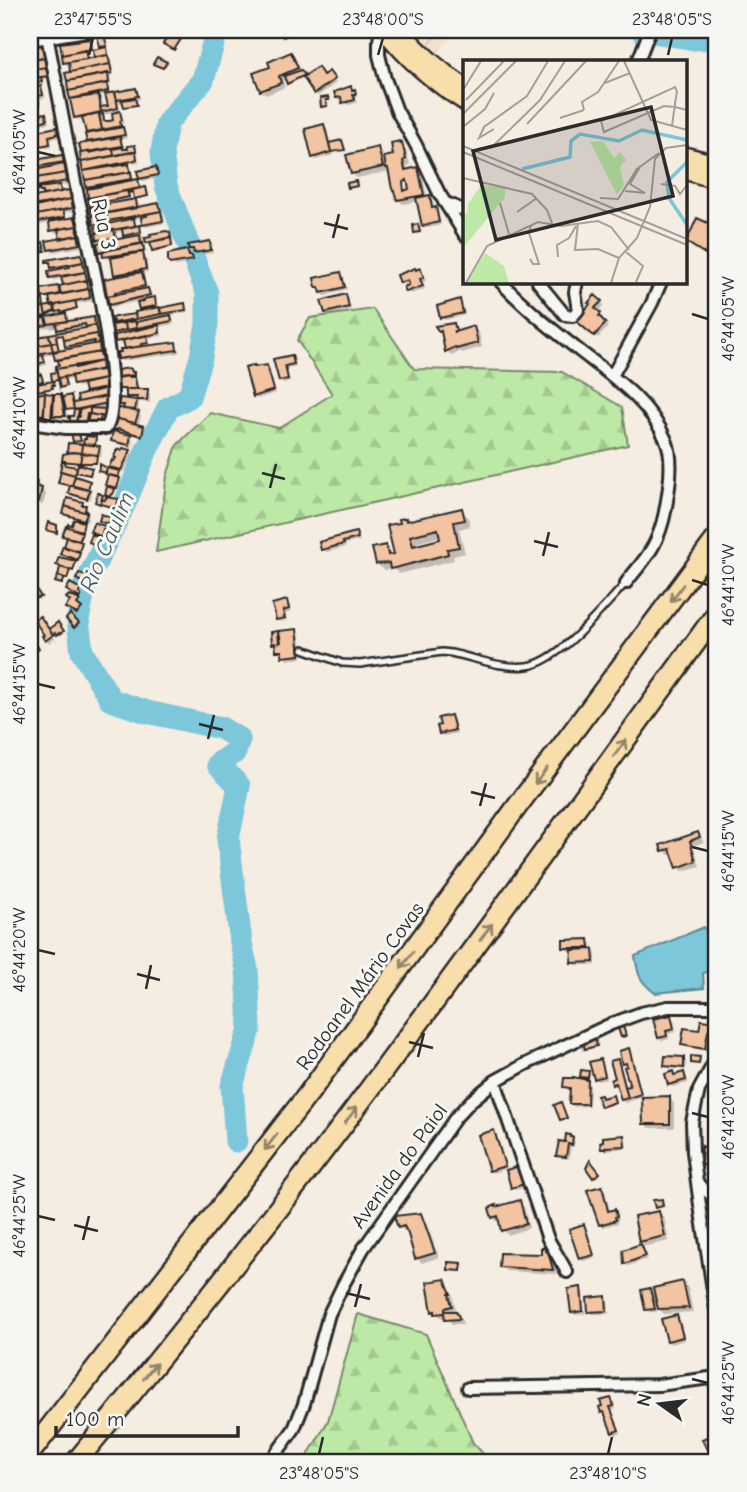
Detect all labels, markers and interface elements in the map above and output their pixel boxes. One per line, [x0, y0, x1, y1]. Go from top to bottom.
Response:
text: 23°47'55"S [54, 9, 132, 30]
text: 23°48'00"S [342, 9, 424, 30]
text: 23°48'05"S [632, 9, 712, 30]
inset map [463, 60, 688, 284]
text: 46°44'05"W [9, 109, 30, 195]
street label: Rua 3 [87, 196, 121, 252]
text: 46°44'05"W [718, 276, 739, 362]
text: 46°44'10"W [9, 376, 30, 459]
water label: Rio Caulim [74, 488, 140, 596]
text: 46°44'10"W [718, 543, 739, 626]
one-way arrow [669, 583, 684, 602]
text: 46°44'15"W [9, 643, 30, 725]
one-way arrow [613, 739, 627, 758]
one-way arrow [533, 766, 548, 784]
text: 46°44'15"W [718, 810, 739, 892]
street label: Rodoanel Mário Covas [291, 897, 429, 1075]
text: 46°44'20"W [9, 907, 30, 992]
one-way arrow [479, 923, 493, 942]
one-way arrow [400, 950, 414, 969]
text: 46°44'20"W [718, 1074, 739, 1159]
street label: Avenida do Paiol [346, 1099, 452, 1233]
one-way arrow [343, 1106, 358, 1124]
one-way arrow [264, 1133, 279, 1151]
text: 46°44'25"W [9, 1174, 30, 1258]
text: 46°44'25"W [718, 1341, 739, 1425]
one-way arrow [142, 1362, 158, 1380]
north arrow [624, 1370, 694, 1440]
text: N [632, 1391, 657, 1409]
scale bar [56, 1394, 238, 1438]
text: 100 m [66, 1407, 124, 1431]
text: 23°48'05"S [279, 1463, 359, 1484]
text: 23°48'10"S [569, 1463, 647, 1484]

